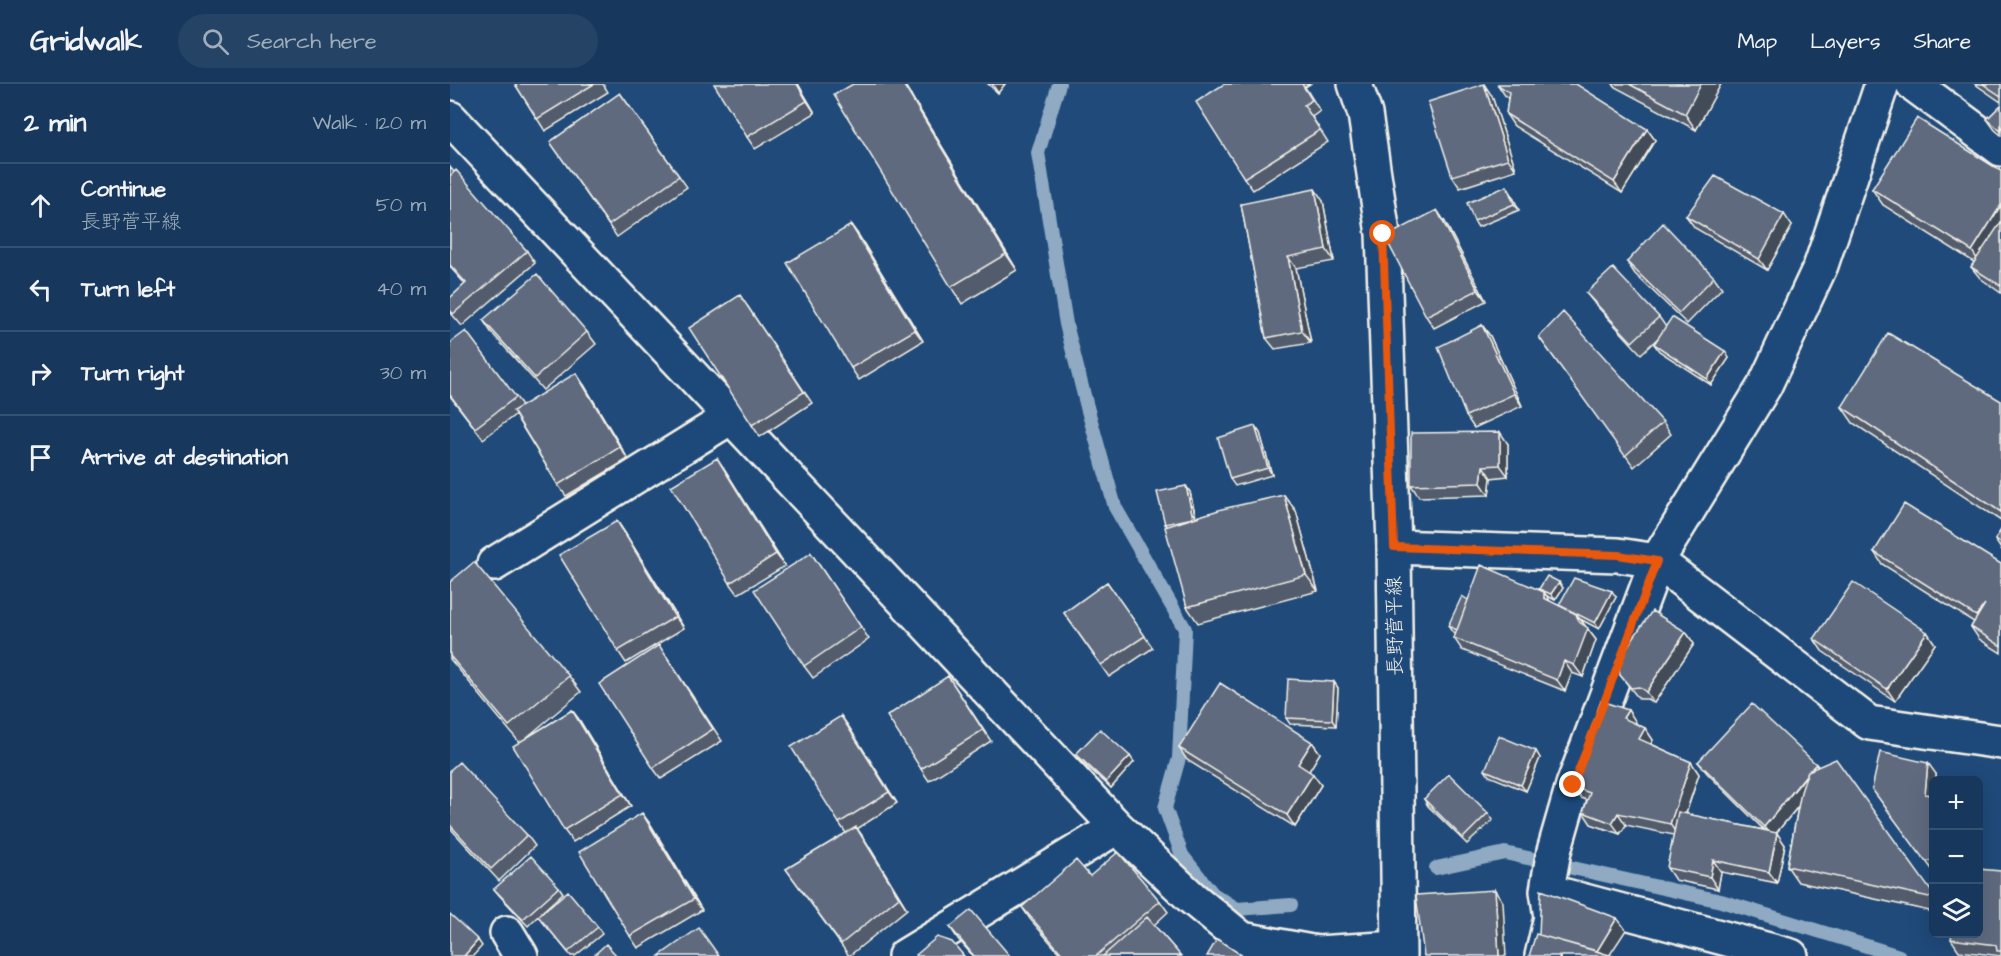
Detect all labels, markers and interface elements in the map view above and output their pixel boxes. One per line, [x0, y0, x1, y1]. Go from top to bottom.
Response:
search box [178, 14, 598, 68]
text: Gridwalk [30, 22, 142, 61]
icon: search [199, 25, 232, 58]
text: Search here [247, 26, 377, 57]
text: Map [1737, 27, 1777, 56]
text: Layers [1810, 27, 1880, 56]
text: Share [1913, 27, 1971, 56]
text: 2 min [24, 105, 86, 141]
text: Walk · 120 m [313, 109, 426, 137]
text: Continue [81, 174, 166, 205]
icon: ahead [24, 189, 57, 222]
text: 50 m [376, 191, 426, 219]
text: 長野菅平線 [81, 208, 181, 236]
route start [1369, 220, 1395, 246]
icon: left [24, 273, 57, 306]
text: Turn left [81, 274, 175, 305]
text: 40 m [376, 275, 426, 303]
icon: right [24, 357, 57, 390]
text: Turn right [81, 358, 184, 389]
text: 30 m [380, 359, 426, 387]
icon: arrive [24, 441, 57, 474]
text: Arrive at destination [81, 442, 288, 473]
street label: 長野菅平線 [1380, 576, 1410, 676]
route end [1559, 771, 1585, 797]
map controls [1929, 776, 1983, 938]
button: + [1929, 776, 1983, 830]
button: − [1929, 830, 1983, 884]
button: layers [1929, 884, 1983, 938]

